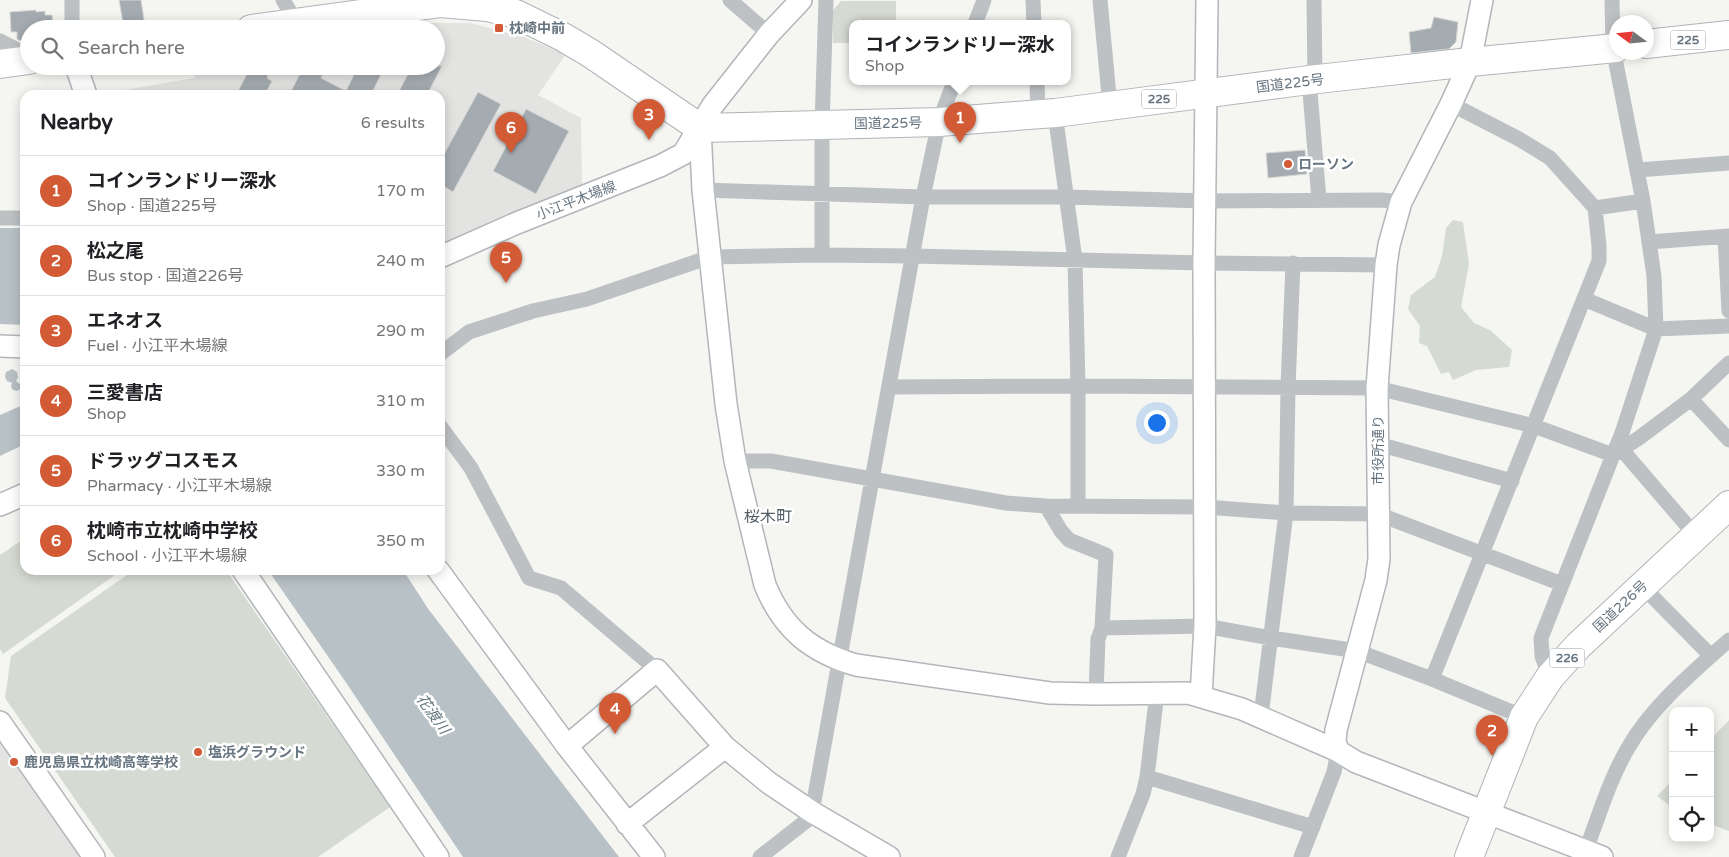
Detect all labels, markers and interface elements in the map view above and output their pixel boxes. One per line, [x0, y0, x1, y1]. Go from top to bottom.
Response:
north arrow [1609, 15, 1654, 60]
search box [20, 20, 445, 75]
place label: 枕崎中前 [509, 20, 565, 37]
popup [849, 20, 1071, 85]
marker: 枕崎中前 [493, 22, 505, 34]
road number: 225 [1670, 30, 1706, 50]
icon: search [38, 34, 66, 62]
text: コインランドリー深水 [865, 34, 1055, 56]
text: Search here [78, 37, 185, 59]
text: Shop [865, 56, 904, 76]
street label: 国道225号 [1255, 71, 1325, 96]
road number: 225 [1142, 90, 1176, 108]
pin: 3 [633, 99, 665, 140]
pin: 1 [944, 102, 976, 143]
text: Nearby [40, 110, 113, 135]
pin: 6 [495, 112, 527, 153]
text: 6 results [361, 113, 425, 133]
street label: 国道225号 [854, 114, 922, 133]
place label: ローソン [1298, 156, 1354, 173]
marker: ローソン [1282, 158, 1294, 170]
text: コインランドリー深水 [87, 170, 277, 192]
street label: 小江平木場線 [534, 177, 618, 223]
text: 1 [51, 181, 61, 201]
text: 170 m [376, 181, 425, 201]
text: Shop · 国道225号 [87, 196, 217, 216]
text: 松之尾 [87, 240, 144, 262]
pin: 5 [490, 242, 522, 283]
text: 2 [51, 251, 61, 271]
text: 240 m [376, 251, 425, 271]
text: Bus stop · 国道226号 [87, 266, 244, 286]
text: エネオス [87, 310, 163, 332]
text: 3 [51, 321, 61, 341]
text: 290 m [376, 321, 425, 341]
text: Fuel · 小江平木場線 [87, 336, 227, 356]
text: 三愛書店 [87, 382, 163, 404]
text: 4 [51, 391, 61, 411]
text: 310 m [376, 391, 425, 411]
text: Shop [87, 404, 126, 424]
your location [1144, 410, 1170, 436]
street label: 市役所通り [1370, 415, 1387, 485]
text: ドラッグコスモス [87, 450, 239, 472]
text: 5 [51, 461, 61, 481]
text: 330 m [376, 461, 425, 481]
text: Pharmacy · 小江平木場線 [87, 476, 272, 496]
district label: 桜木町 [744, 507, 792, 527]
text: 枕崎市立枕崎中学校 [87, 520, 258, 542]
text: 6 [51, 531, 61, 551]
text: 350 m [376, 531, 425, 551]
text: School · 小江平木場線 [87, 546, 247, 566]
street label: 国道226号 [1590, 577, 1651, 636]
road number: 226 [1550, 648, 1584, 668]
water label: 花渡川 [412, 691, 455, 739]
pin: 4 [599, 693, 631, 734]
map controls [1669, 707, 1714, 842]
button: + [1669, 707, 1714, 752]
pin: 2 [1476, 715, 1508, 756]
place label: 塩浜グラウンド [208, 744, 306, 761]
marker: 塩浜グラウンド [192, 746, 204, 758]
button: − [1669, 752, 1714, 797]
place label: 鹿児島県立枕崎高等学校 [24, 754, 178, 771]
marker: 鹿児島県立枕崎高等学校 [8, 756, 20, 768]
button: locate [1669, 797, 1714, 842]

